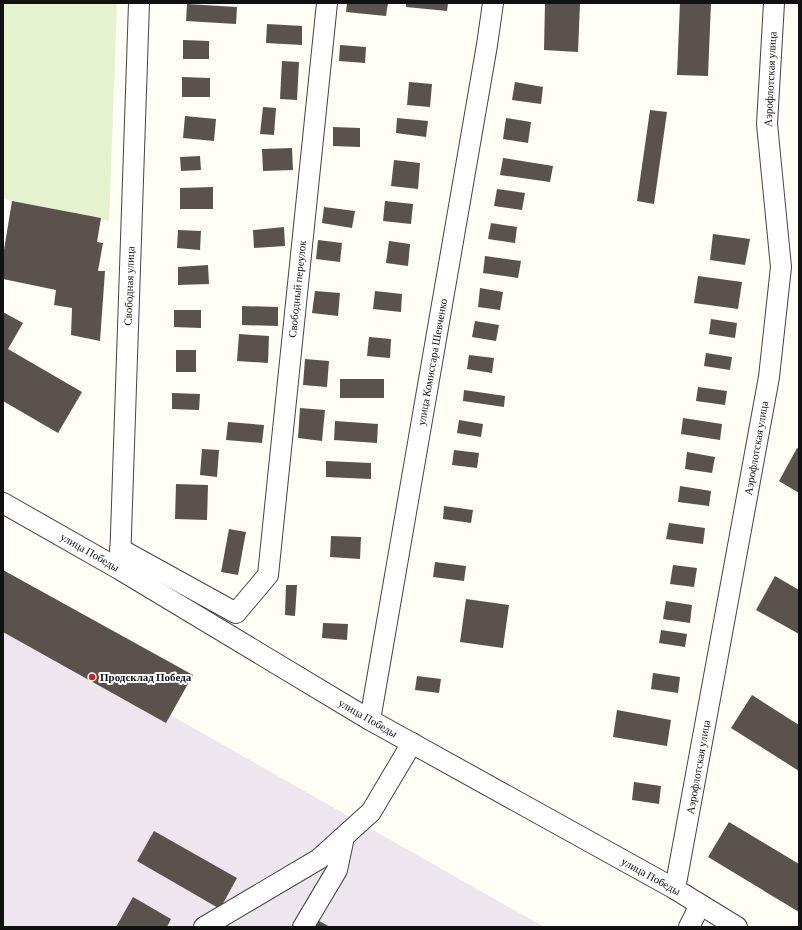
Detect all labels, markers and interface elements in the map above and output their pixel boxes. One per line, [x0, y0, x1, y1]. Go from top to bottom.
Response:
street label: Аэрофлотская улица [762, 31, 778, 127]
street label: Свободный переулок [286, 239, 308, 338]
street label: Свободная улица [122, 246, 136, 326]
street label: улица Комиссара Шевченко [415, 297, 449, 426]
street label: Аэрофлотская улица [742, 400, 770, 496]
street label: улица Победы [58, 530, 122, 574]
place label: Продсклад Победа [100, 671, 192, 683]
marker: Продсклад Победа [87, 672, 97, 682]
street label: улица Победы [336, 696, 400, 740]
street label: Аэрофлотская улица [684, 719, 712, 815]
street label: улица Победы [619, 855, 683, 898]

